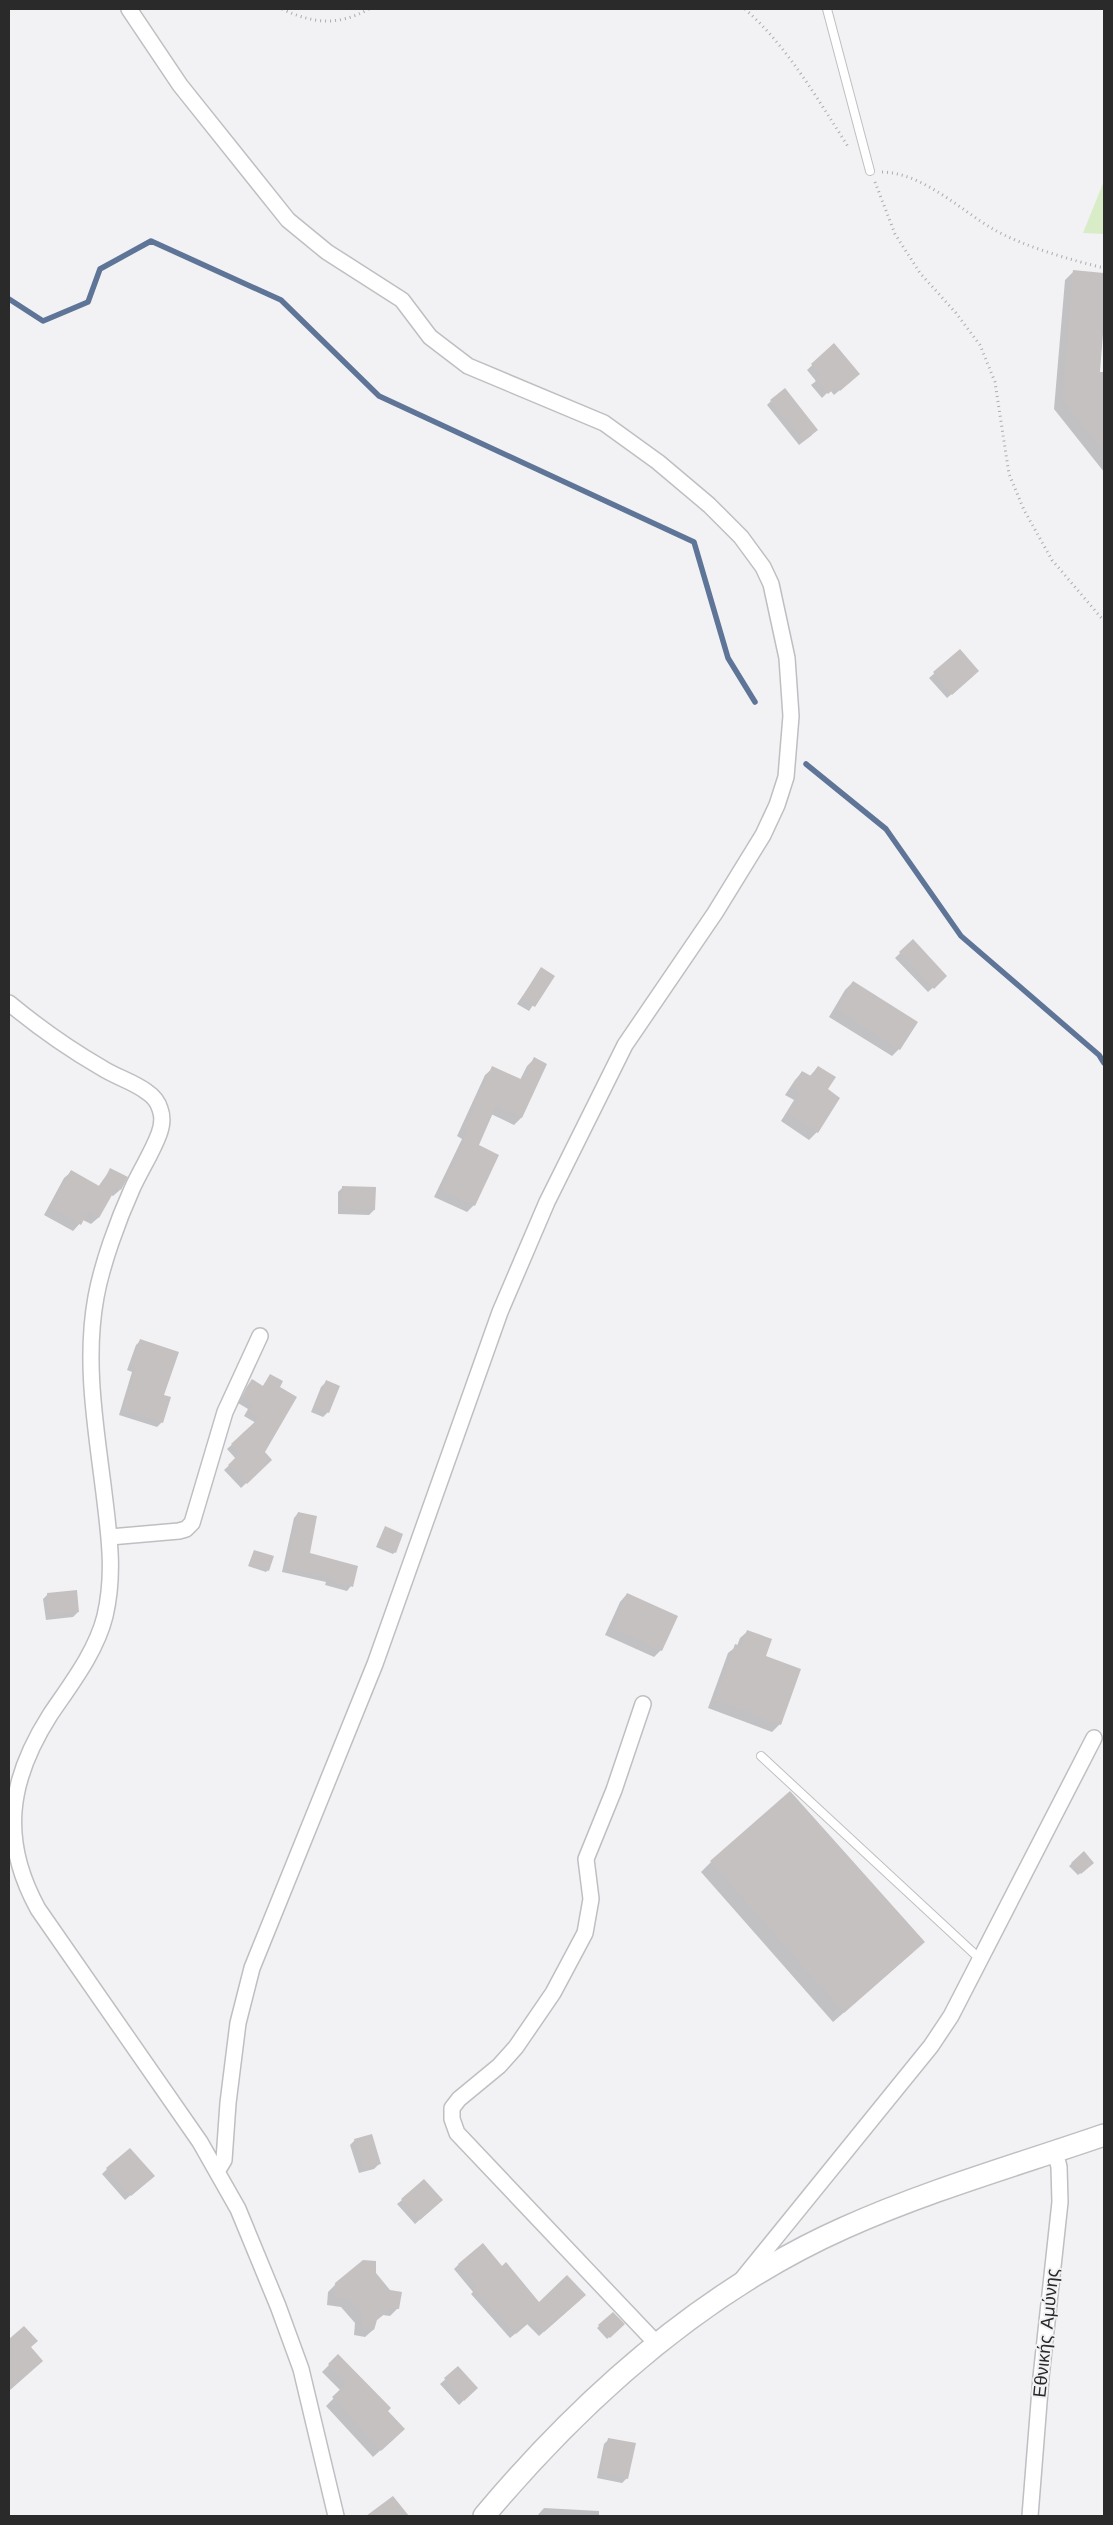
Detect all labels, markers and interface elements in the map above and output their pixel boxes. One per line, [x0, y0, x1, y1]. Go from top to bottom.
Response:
street label: Εθνικής Αμύνης [1028, 2267, 1063, 2398]

